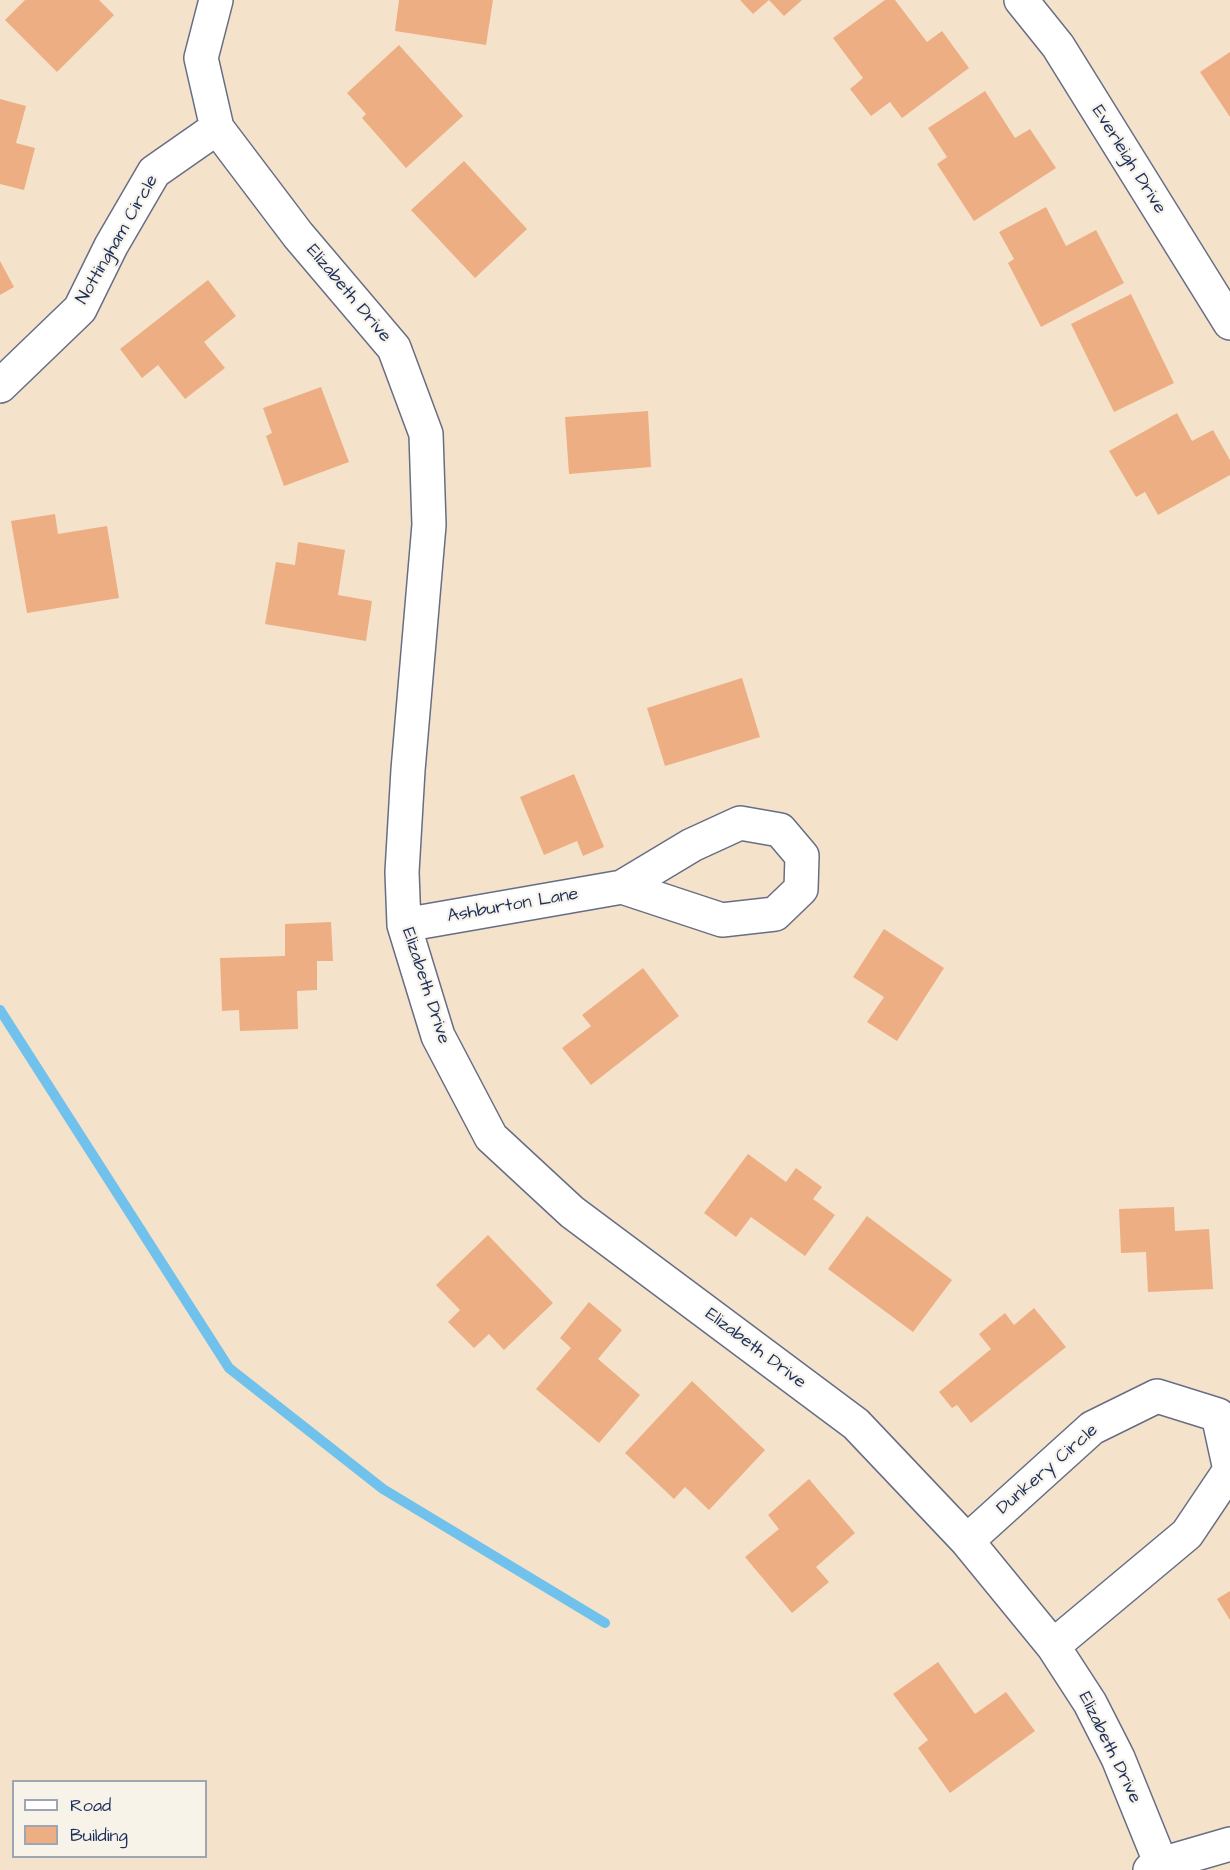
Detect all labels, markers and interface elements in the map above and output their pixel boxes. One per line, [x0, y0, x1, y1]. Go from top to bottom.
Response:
street label: Everleigh Drive [1086, 102, 1170, 218]
street label: Nottingham Circle [72, 172, 164, 308]
street label: Elizabeth Drive [301, 241, 395, 347]
street label: Ashburton Lane [446, 884, 580, 928]
street label: Elizabeth Drive [396, 925, 454, 1047]
street label: Elizabeth Drive [700, 1304, 810, 1394]
street label: Dunkery Circle [993, 1420, 1103, 1520]
street label: Elizabeth Drive [1073, 1689, 1145, 1807]
legend [12, 1780, 207, 1858]
text: Road [70, 1793, 111, 1818]
text: Building [70, 1823, 128, 1848]

